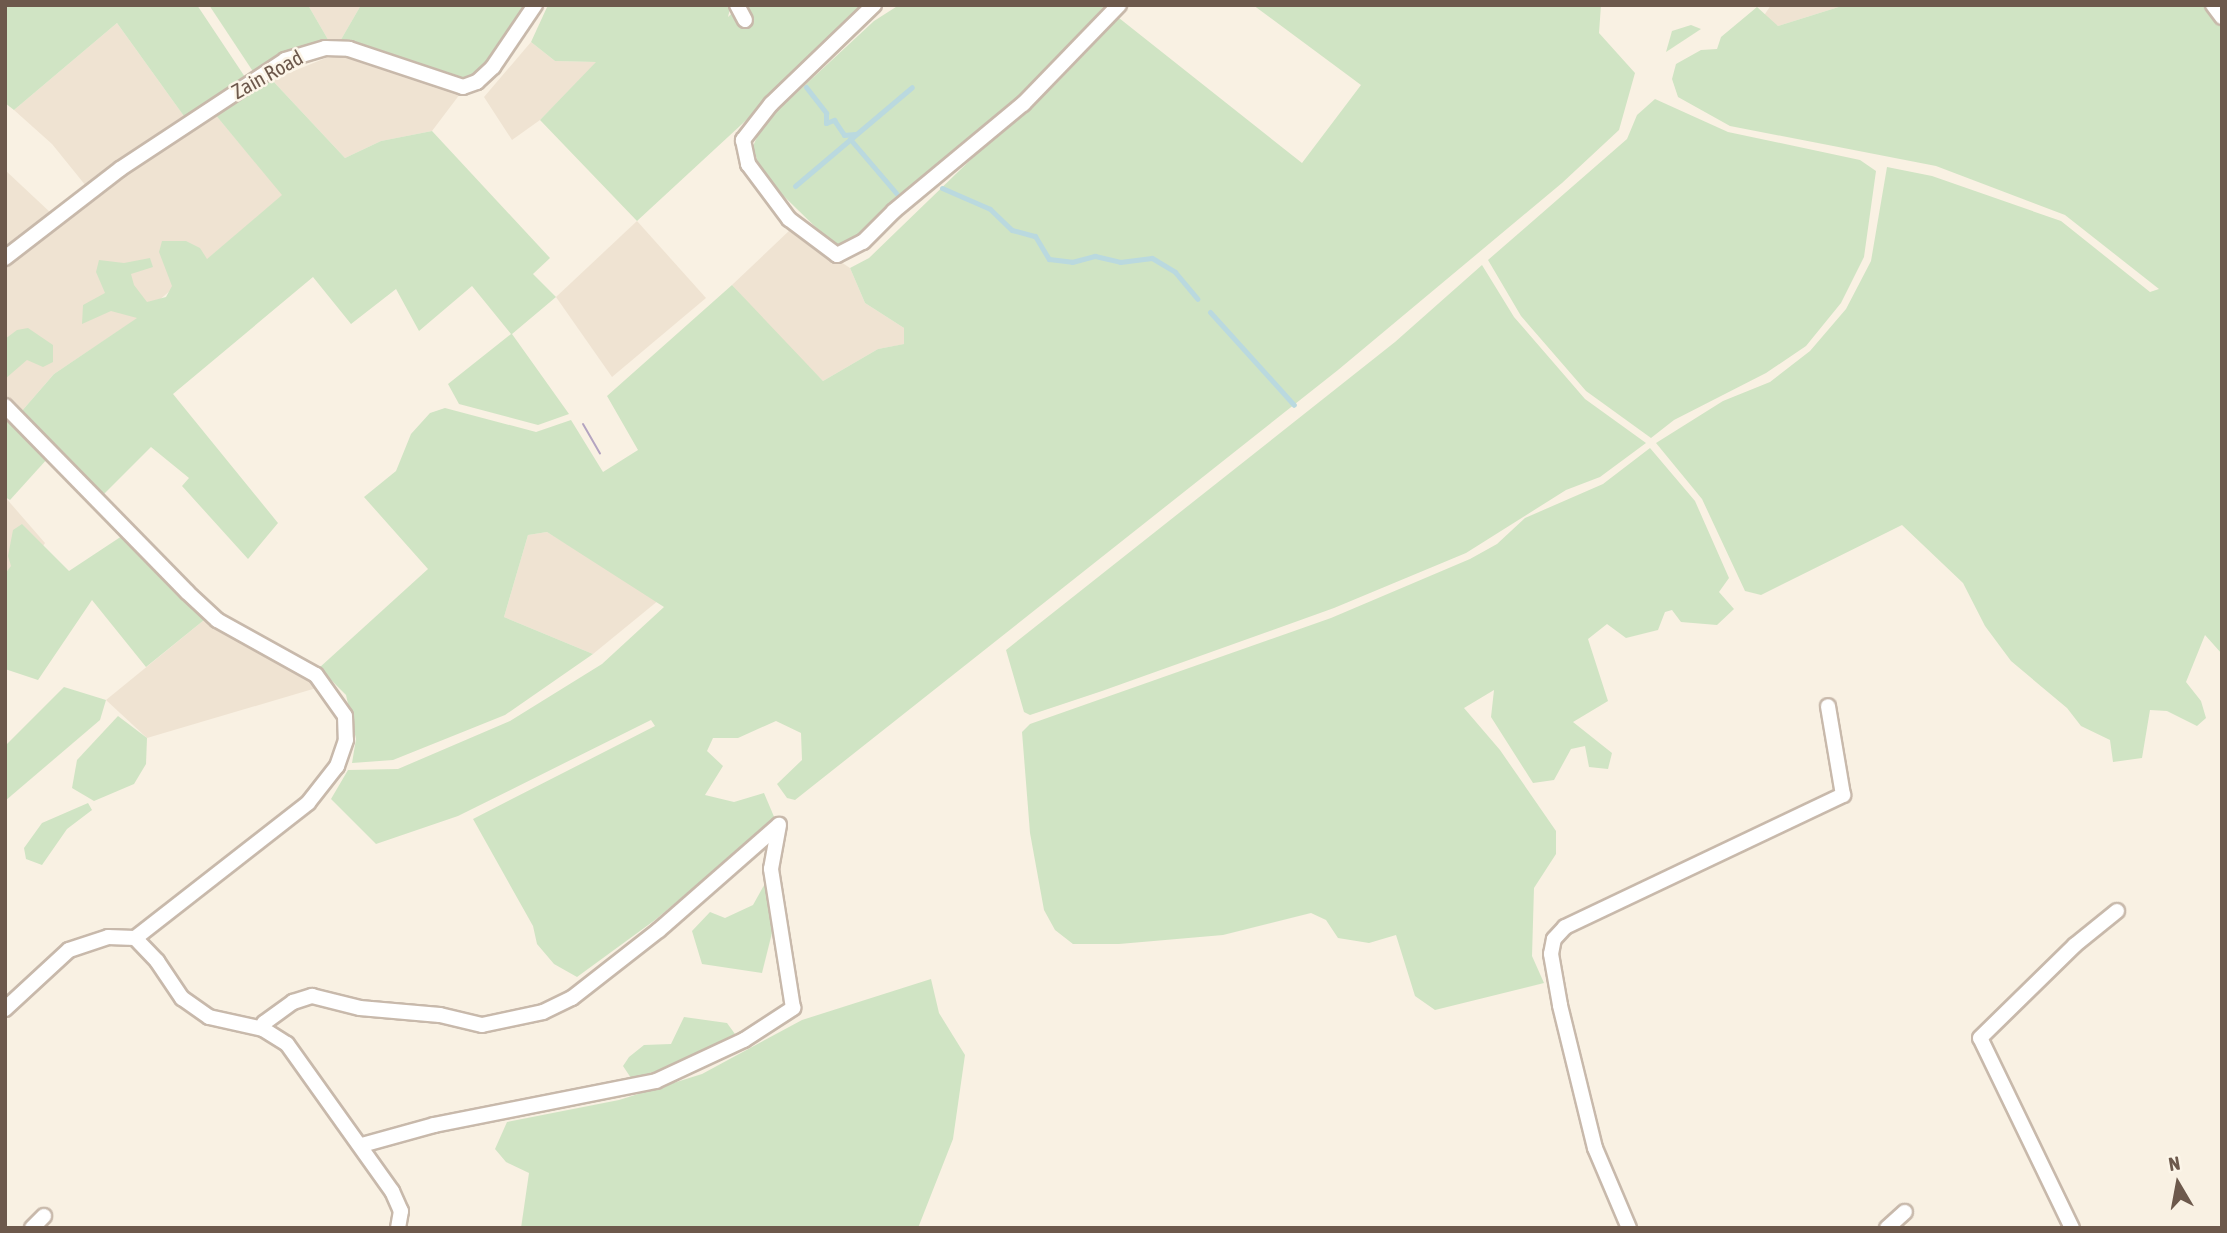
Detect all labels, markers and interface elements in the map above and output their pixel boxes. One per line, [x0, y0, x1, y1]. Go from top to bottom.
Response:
street label: Zain Road [227, 44, 307, 104]
north arrow [2143, 1149, 2213, 1219]
text: N [2167, 1152, 2182, 1175]

